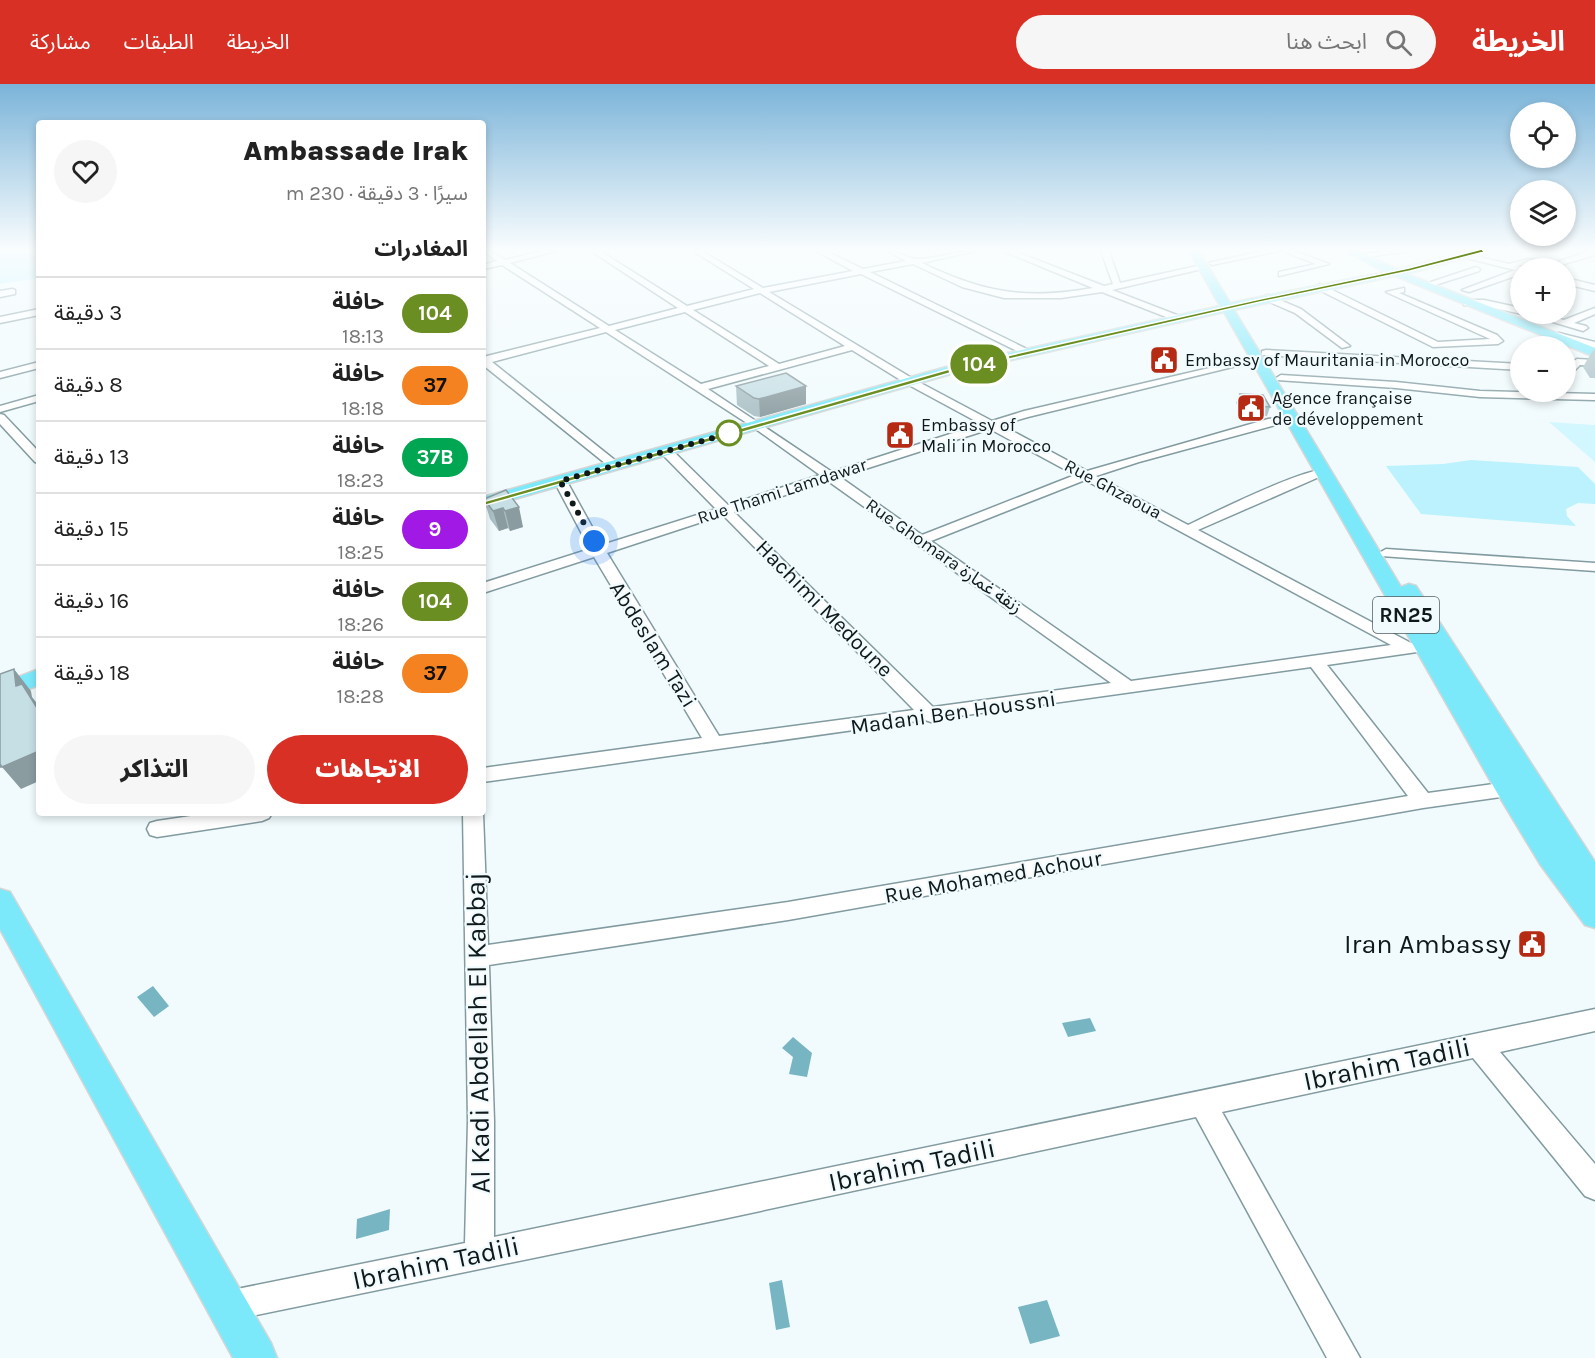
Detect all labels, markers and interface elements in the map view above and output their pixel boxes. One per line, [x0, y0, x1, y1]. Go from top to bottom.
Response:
search box [1016, 15, 1436, 69]
text: الخريطة [1472, 25, 1565, 58]
icon: search [1382, 26, 1415, 59]
text: ابحث هنا [1286, 29, 1367, 55]
text: مشاركة [30, 30, 91, 54]
text: الطبقات [124, 30, 194, 54]
text: الخريطة [227, 30, 290, 54]
map controls [1510, 102, 1576, 402]
button: locate [1510, 102, 1576, 168]
text: Ambassade Irak [243, 134, 468, 167]
button: heart [54, 140, 117, 203]
button: layers [1510, 180, 1576, 246]
text: سيرًا · 3 دقيقة · 230 m [286, 182, 468, 205]
text: المغادرات [374, 236, 468, 262]
button: + [1510, 258, 1576, 324]
text: حافلة [332, 289, 384, 315]
text: 3 دقيقة [54, 300, 122, 326]
text: 104 [418, 301, 452, 325]
text: 18:13 [342, 325, 384, 348]
button: − [1510, 336, 1576, 402]
line badge: 104 [944, 344, 1014, 384]
public building icon: Embassy of Mauritania in Morocco [1148, 344, 1180, 376]
place label: Embassy of Mauritania in Morocco [1185, 349, 1469, 371]
text: 104 [962, 352, 996, 376]
text: حافلة [332, 361, 384, 387]
text: 8 دقيقة [54, 372, 123, 398]
text: 37 [423, 373, 447, 397]
place label: Agence française de développement [1272, 387, 1423, 430]
public building icon: Agence française de développement [1235, 392, 1267, 424]
text: 18:18 [342, 397, 384, 420]
place label: Embassy of Mali in Morocco [921, 414, 1051, 457]
public building icon: Embassy of Mali in Morocco [884, 419, 916, 451]
unlabelled marker [716, 420, 742, 446]
text: حافلة [332, 433, 384, 459]
text: 13 دقيقة [54, 444, 130, 470]
text: 37B [416, 445, 454, 469]
street label: Rue Thami Lamdawar [694, 453, 870, 529]
street label: Rue Ghzaoua [1061, 454, 1165, 524]
text: 18:23 [337, 469, 384, 492]
street label: Rue Ghomara زنقة غمارة [862, 494, 1026, 618]
text: حافلة [332, 505, 384, 531]
text: 15 دقيقة [54, 516, 129, 542]
text: 9 [429, 517, 441, 541]
your location [579, 526, 609, 556]
street label: Hachimi Medoune [750, 535, 898, 683]
text: 18:25 [338, 541, 384, 564]
text: حافلة [332, 577, 384, 603]
street label: Abdeslam Tazi [604, 577, 702, 712]
text: 16 دقيقة [54, 588, 129, 614]
text: 104 [418, 589, 452, 613]
road number: RN25 [1373, 597, 1439, 633]
text: 18:26 [337, 613, 384, 636]
text: حافلة [332, 649, 384, 675]
text: 18 دقيقة [54, 660, 130, 686]
text: 37 [423, 661, 447, 685]
text: 18:28 [337, 685, 384, 708]
street label: Madani Ben Houssni [849, 686, 1058, 740]
button: التذاكر [54, 735, 255, 804]
button: الاتجاهات [267, 735, 468, 804]
street label: Rue Mohamed Achour [883, 845, 1104, 909]
street label: Al Kadi Abdellah El Kabbaj [459, 872, 497, 1194]
place label: Iran Ambassy [1344, 928, 1511, 960]
public building icon: Iran Ambassy [1516, 928, 1548, 960]
street label: Ibrahim Tadili [1301, 1031, 1473, 1097]
street label: Ibrahim Tadili [826, 1132, 998, 1198]
street label: Ibrahim Tadili [350, 1230, 522, 1296]

